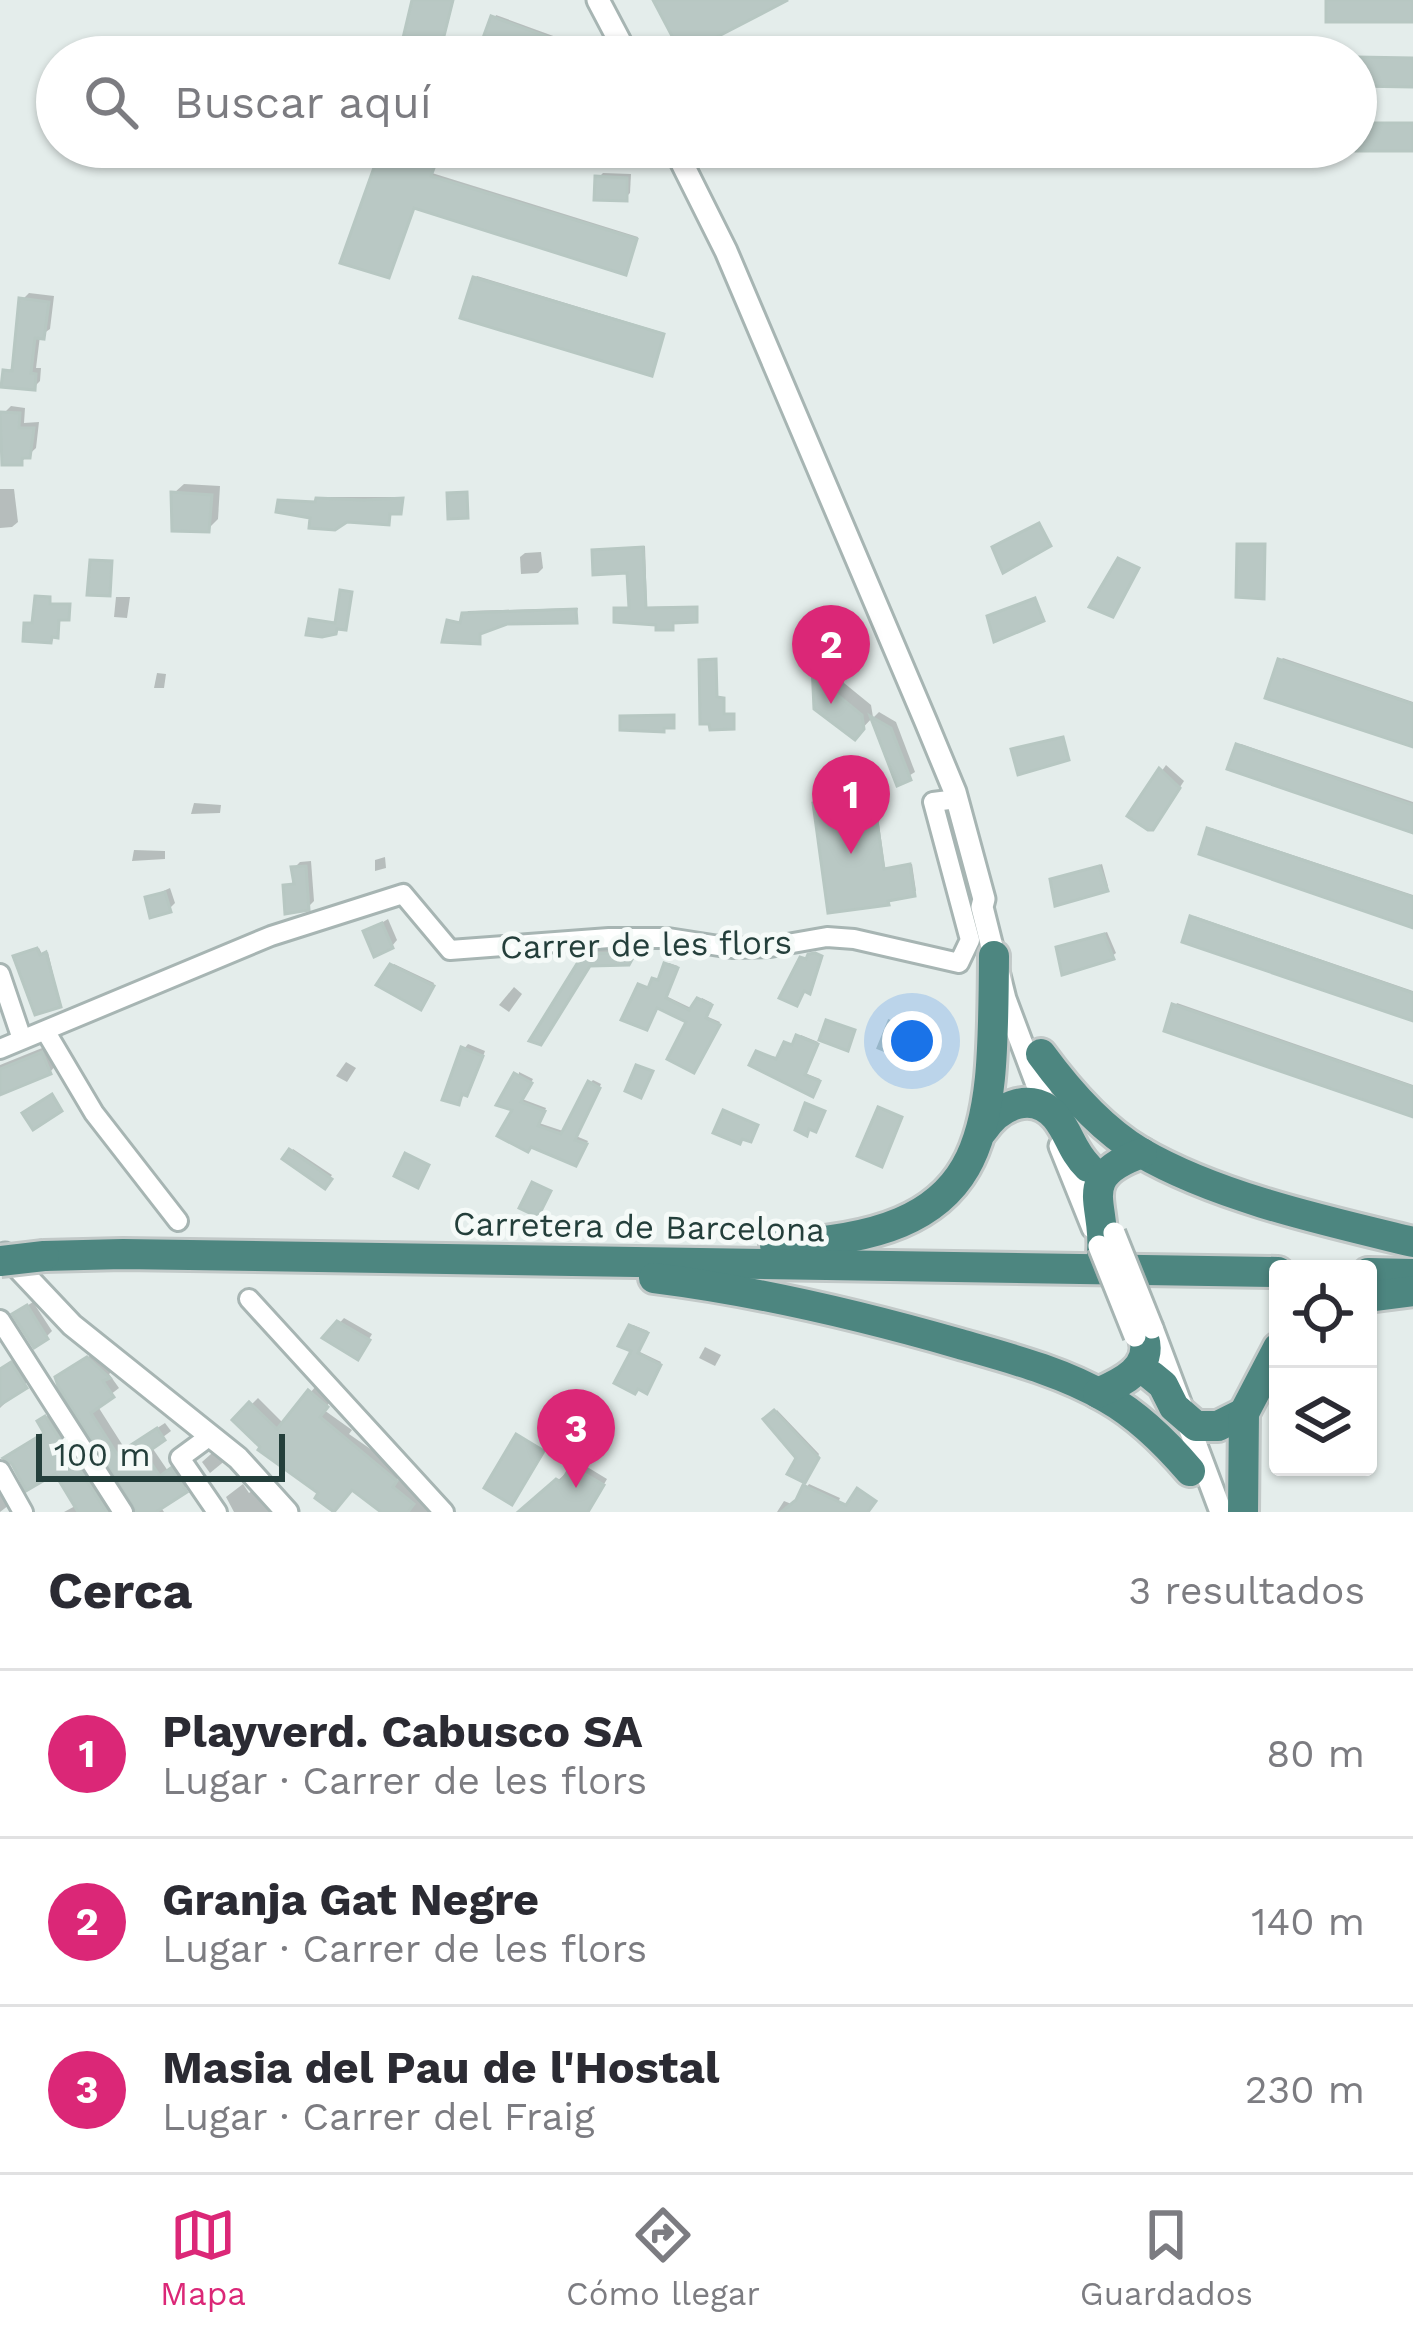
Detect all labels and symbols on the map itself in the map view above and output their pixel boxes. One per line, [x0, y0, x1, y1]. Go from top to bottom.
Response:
pin: 2 [792, 605, 870, 704]
pin: 1 [812, 755, 890, 854]
street label: Carrer de les flors [500, 922, 792, 967]
your location [882, 1011, 942, 1071]
street label: Carretera de Barcelona [453, 1204, 825, 1249]
pin: 3 [537, 1389, 615, 1488]
scale bar [36, 1428, 285, 1481]

